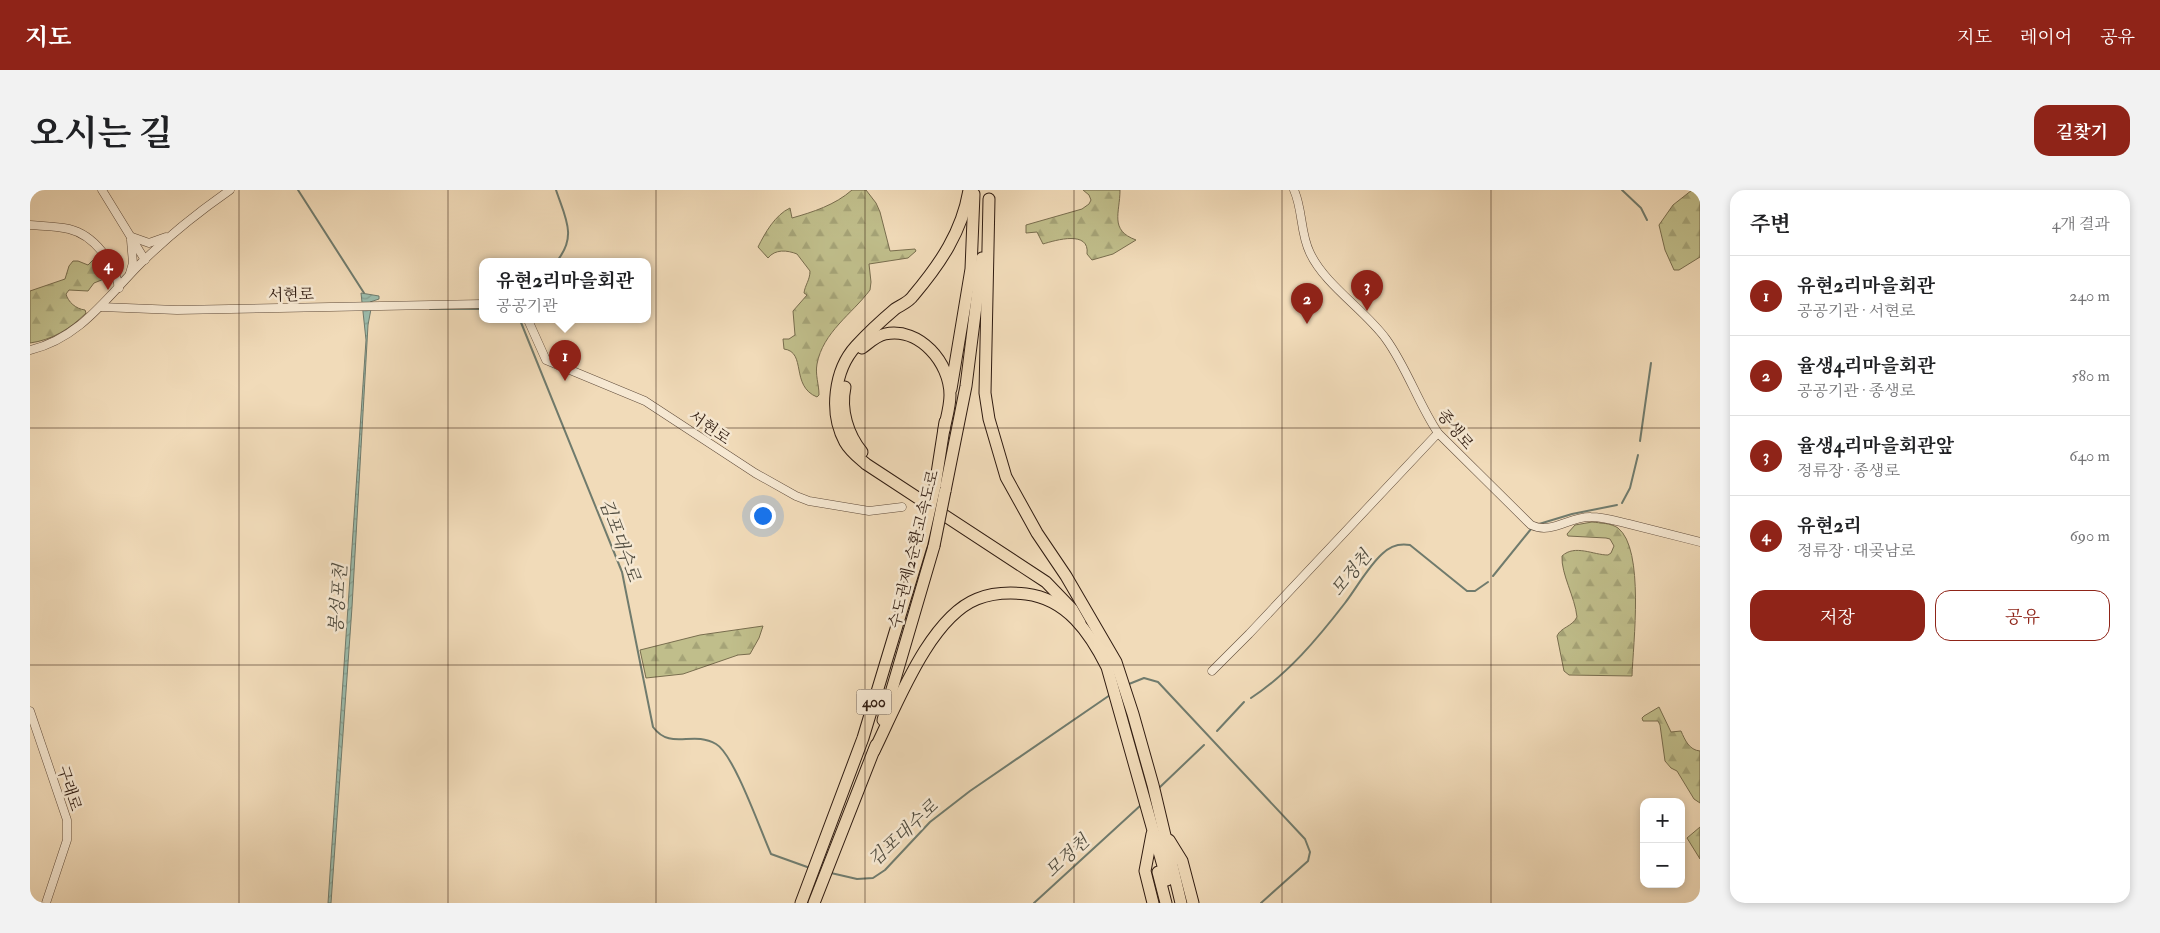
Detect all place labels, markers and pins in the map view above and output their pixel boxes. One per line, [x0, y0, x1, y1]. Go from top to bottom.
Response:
pin: 4 [92, 249, 124, 290]
pin: 3 [1351, 270, 1383, 311]
pin: 2 [1291, 283, 1323, 324]
pin: 1 [549, 340, 581, 381]

